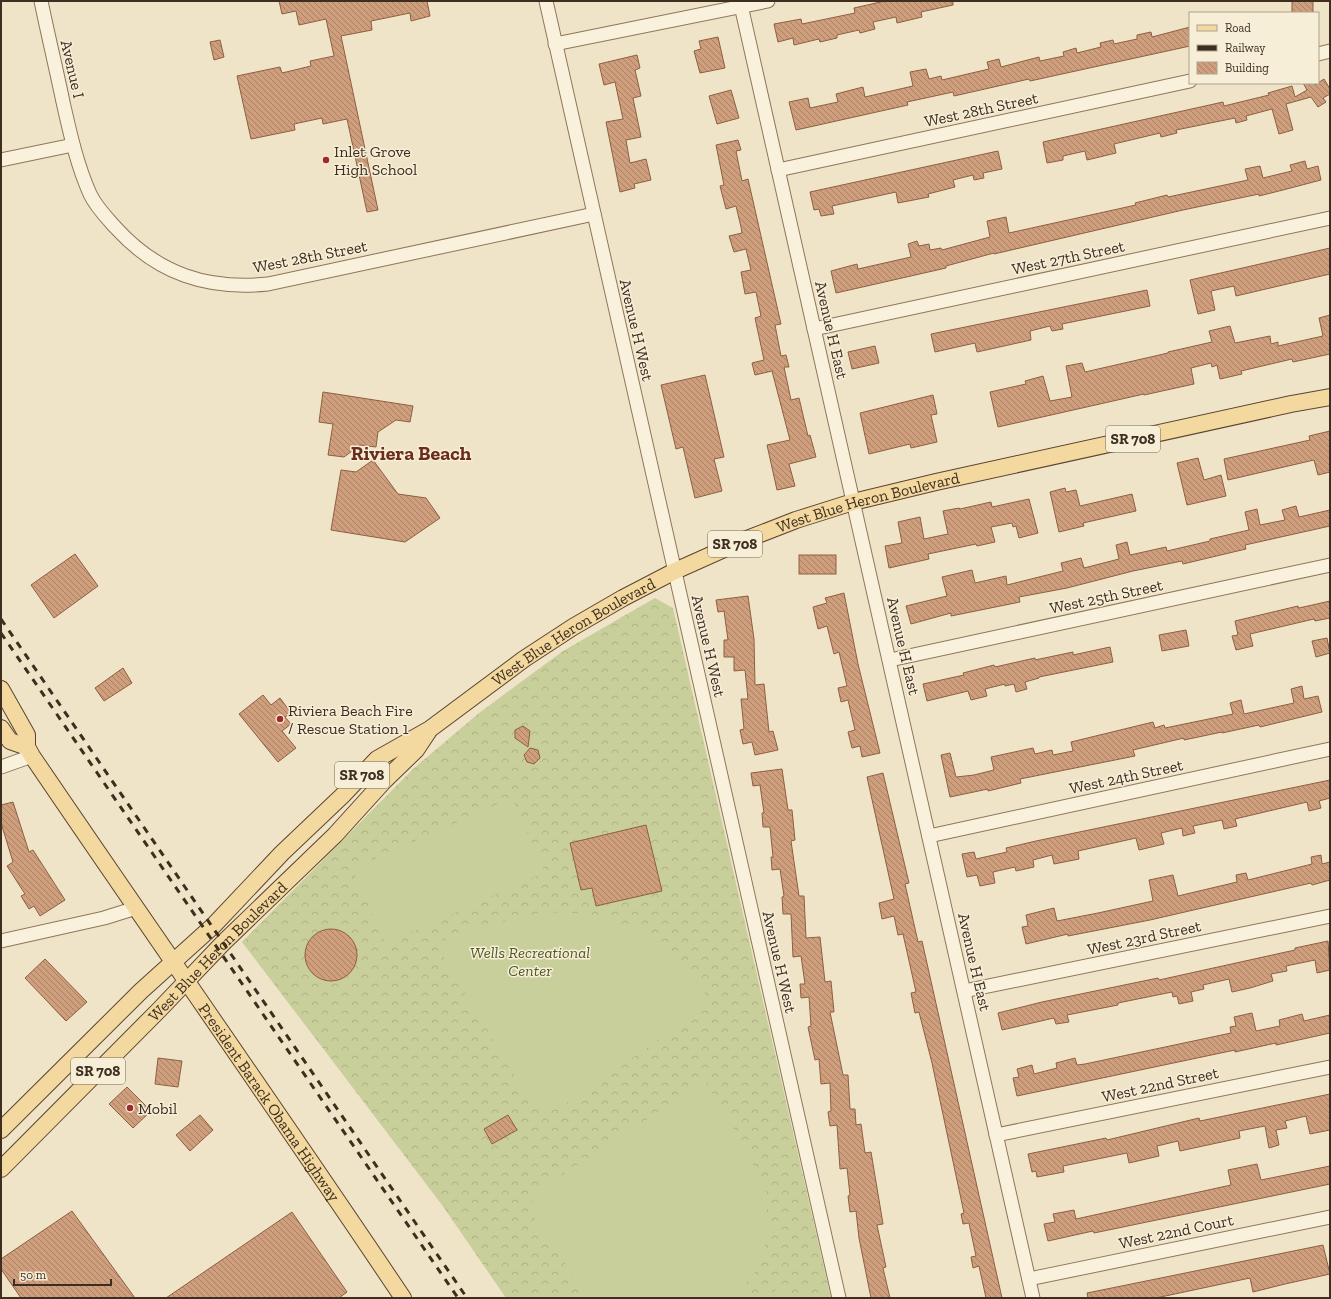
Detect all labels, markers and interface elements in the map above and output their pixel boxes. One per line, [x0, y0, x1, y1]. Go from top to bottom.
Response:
legend [1189, 12, 1319, 84]
text: Road [1225, 21, 1251, 35]
street label: Avenue I [57, 38, 88, 100]
text: Railway [1225, 41, 1266, 55]
text: Building [1225, 61, 1269, 75]
street label: West 28th Street [923, 88, 1040, 131]
place label: Inlet Grove High School [334, 142, 417, 179]
marker: Inlet Grove High School [321, 155, 331, 165]
street label: West 28th Street [252, 236, 369, 277]
street label: West 27th Street [1010, 236, 1126, 279]
street label: Avenue H West [616, 277, 657, 383]
street label: Avenue H East [811, 279, 852, 381]
road number: SR 708 [1106, 426, 1160, 452]
district label: Riviera Beach [351, 441, 472, 465]
street label: West Blue Heron Boulevard [774, 468, 961, 537]
road number: SR 708 [708, 531, 762, 557]
street label: West Blue Heron Boulevard [488, 574, 659, 690]
street label: West 25th Street [1048, 575, 1165, 618]
street label: Avenue H West [688, 593, 729, 699]
street label: Avenue H East [883, 595, 924, 697]
place label: Riviera Beach Fire / Rescue Station 1 [288, 701, 413, 738]
marker: Riviera Beach Fire / Rescue Station 1 [275, 714, 285, 724]
street label: West 24th Street [1068, 755, 1185, 798]
road number: SR 708 [335, 762, 389, 788]
street label: West Blue Heron Boulevard [144, 878, 291, 1025]
street label: Avenue H West [759, 909, 800, 1015]
street label: Avenue H East [954, 911, 995, 1013]
street label: West 23rd Street [1086, 916, 1203, 959]
park label: Wells Recreational Center [470, 943, 590, 980]
street label: President Barack Obama Highway [195, 1000, 344, 1206]
road number: SR 708 [71, 1058, 125, 1084]
street label: West 22nd Street [1100, 1063, 1220, 1106]
place label: Mobil [138, 1099, 177, 1118]
marker: Mobil [125, 1103, 135, 1113]
street label: West 22nd Court [1117, 1210, 1235, 1253]
scale bar [14, 1261, 111, 1287]
text: 50 m [20, 1268, 47, 1282]

